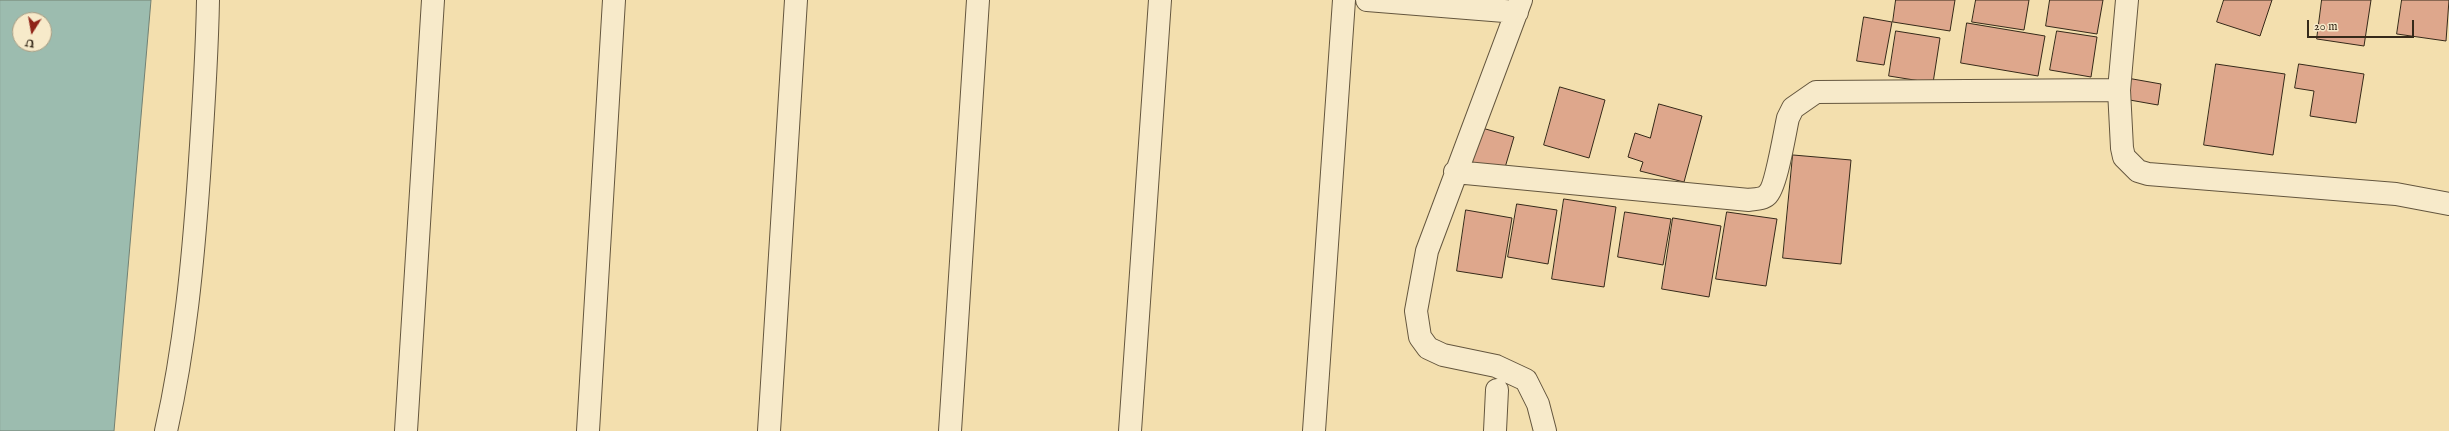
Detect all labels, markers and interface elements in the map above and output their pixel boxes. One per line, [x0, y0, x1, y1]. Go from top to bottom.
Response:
north arrow [12, 12, 52, 52]
scale bar [2309, 12, 2416, 38]
text: 20 m [2314, 19, 2337, 34]
text: U [24, 35, 36, 51]

